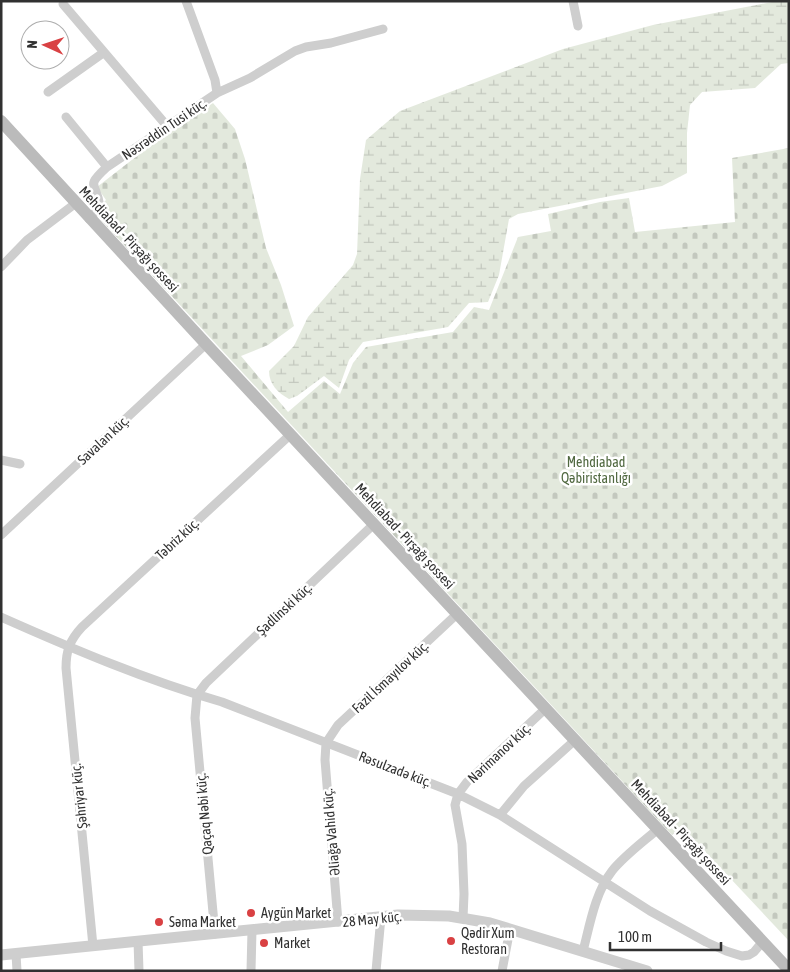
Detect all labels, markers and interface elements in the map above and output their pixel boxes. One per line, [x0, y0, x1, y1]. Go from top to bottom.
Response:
north arrow [20, 20, 70, 70]
text: N [24, 40, 40, 49]
street label: Nəsrəddin Tusi küç. [119, 95, 209, 163]
street label: Mehdiabad - Pirşağı şossesi [76, 183, 182, 295]
street label: Savalan küç. [74, 412, 132, 468]
park label: Mehdiabad Qəbiristanlığı [561, 454, 631, 486]
street label: Mehdiabad - Pirşağı şossesi [352, 480, 458, 592]
street label: Təbriz küç. [152, 515, 202, 563]
street label: Şadlinski küç. [253, 580, 315, 638]
street label: Fazil İsmayılov küç. [349, 638, 431, 716]
street label: Nərimanov küç. [464, 720, 534, 786]
street label: Rəsulzadə küç. [357, 748, 433, 790]
street label: Şəhriyar küç. [68, 763, 90, 829]
street label: Qaçaq Nəbi küç. [192, 772, 216, 856]
street label: Mehdiabad - Pirşağı şossesi [628, 776, 734, 888]
street label: Əliağa Vahid küç. [319, 788, 343, 876]
place label: Aygün Market [261, 905, 331, 921]
marker: Aygün Market [245, 907, 257, 919]
street label: 28 May küç. [342, 908, 402, 930]
place label: Səma Market [169, 914, 236, 930]
marker: Səma Market [153, 916, 165, 928]
scale bar [610, 920, 721, 952]
place label: Qədir Xum Restoran [461, 925, 515, 957]
text: 100 m [618, 928, 652, 945]
place label: Market [274, 935, 310, 951]
marker: Qədir Xum Restoran [445, 935, 457, 947]
marker: Market [258, 937, 270, 949]

